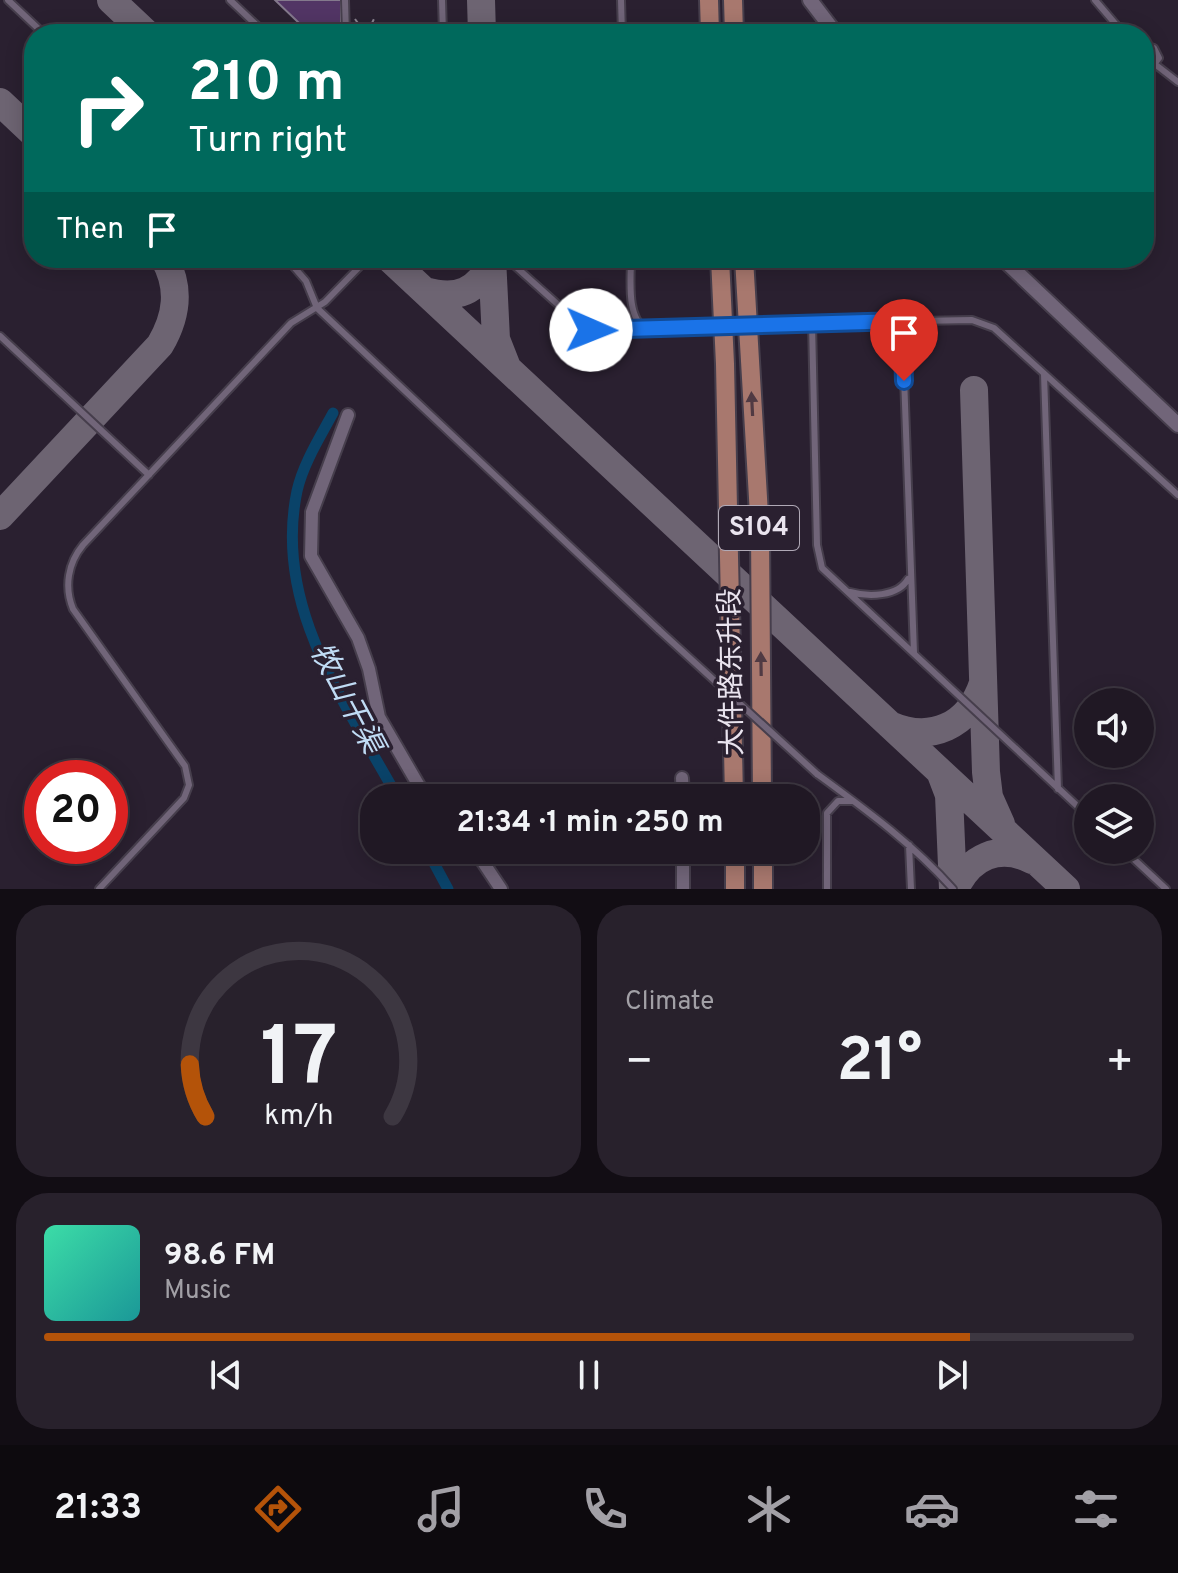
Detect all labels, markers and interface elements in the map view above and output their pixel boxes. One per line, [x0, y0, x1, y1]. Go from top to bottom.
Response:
text: 210 m [188, 50, 345, 120]
icon: right [56, 56, 160, 160]
text: Turn right [188, 119, 347, 165]
icon: arrive [140, 208, 184, 252]
text: Then [56, 212, 124, 249]
position arrow [549, 288, 633, 372]
pin [870, 299, 938, 381]
icon: arrive [882, 311, 926, 355]
one-way arrow [745, 391, 758, 416]
road number: S104 [719, 506, 799, 550]
street label: 大件路东升段 [714, 588, 752, 756]
water label: 牧山干渠 [300, 637, 391, 764]
one-way arrow [755, 651, 767, 676]
map controls [1074, 688, 1154, 864]
button: sound [1074, 688, 1154, 768]
speed limit sign: 20 [24, 760, 128, 864]
button: layers [1074, 784, 1154, 864]
text: 21:34 · 1 min · 250 m [456, 805, 724, 842]
text: Climate [625, 986, 714, 1019]
text: 17 [260, 1010, 337, 1115]
text: 21° [837, 1026, 922, 1102]
text: − [625, 1036, 653, 1092]
text: + [1106, 1036, 1134, 1092]
text: km/h [264, 1099, 333, 1135]
text: 98.6 FM [164, 1238, 275, 1275]
text: Music [164, 1275, 231, 1308]
icon: previous [204, 1353, 248, 1397]
icon: pause [567, 1353, 611, 1397]
icon: next [930, 1353, 974, 1397]
icon: directions [250, 1481, 306, 1537]
icon: music [413, 1481, 469, 1537]
icon: phone [577, 1481, 633, 1537]
icon: climate [741, 1481, 797, 1537]
icon: car [904, 1481, 960, 1537]
icon: filters [1068, 1481, 1124, 1537]
text: 21:33 [54, 1486, 142, 1532]

